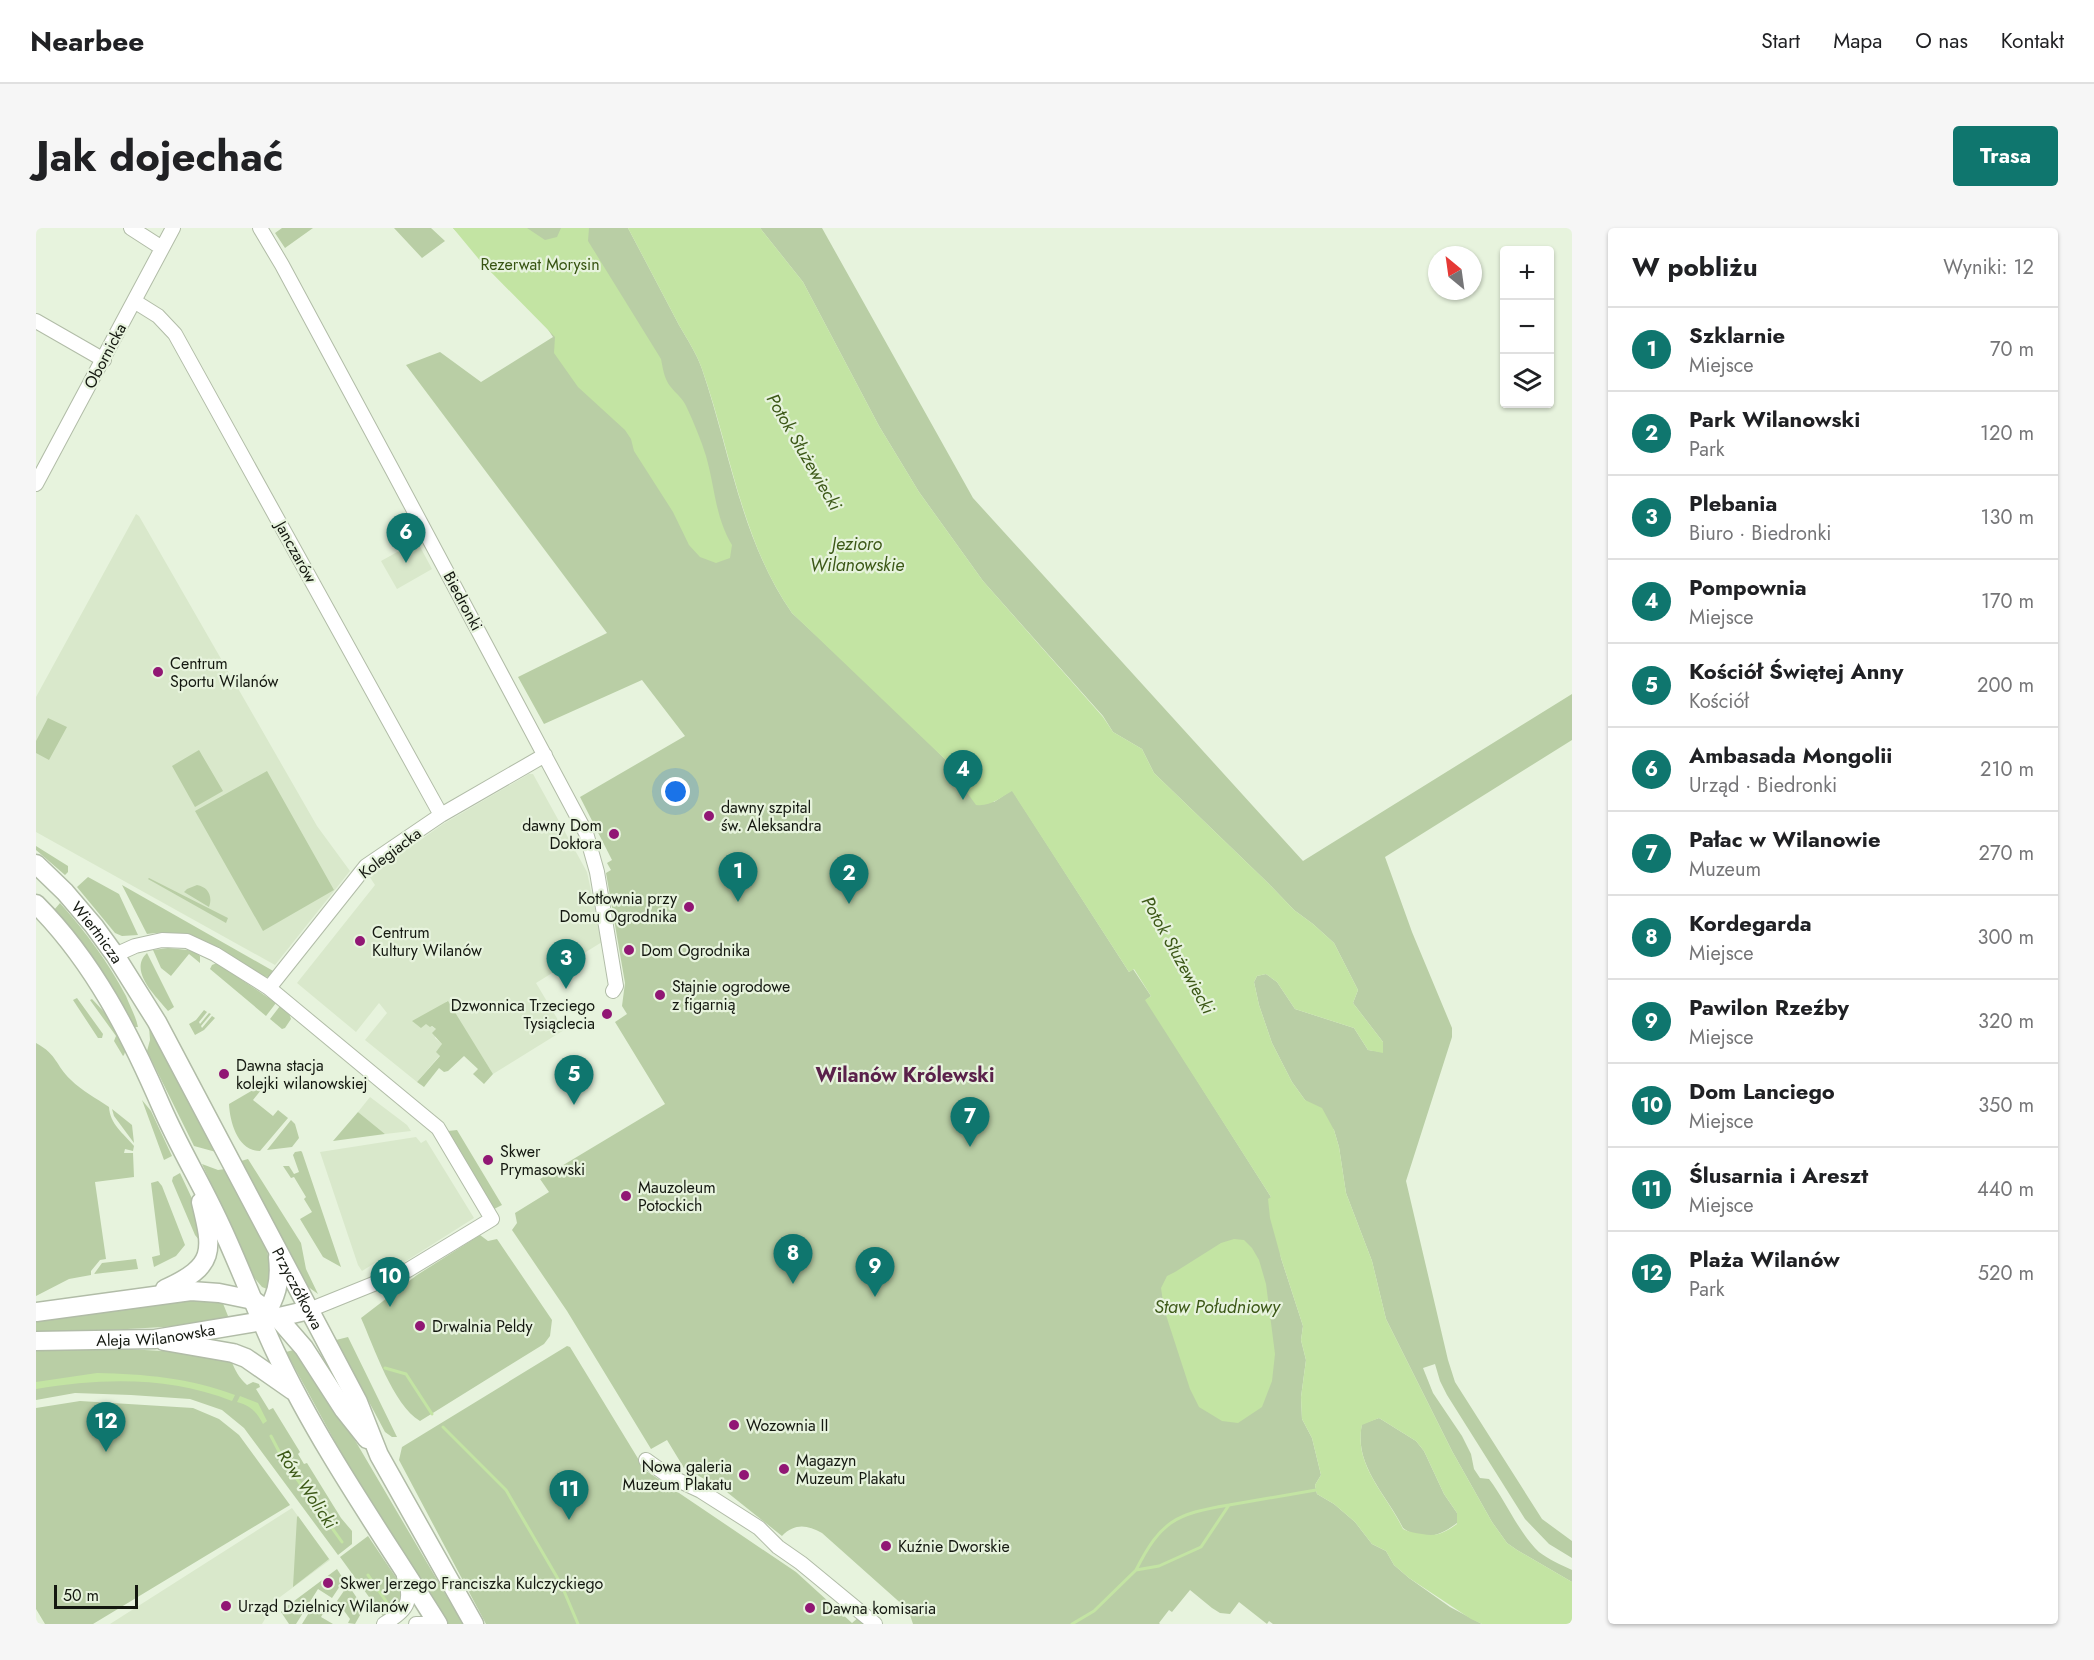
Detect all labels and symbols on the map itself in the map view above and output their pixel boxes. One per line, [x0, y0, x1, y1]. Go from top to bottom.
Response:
north arrow [1428, 246, 1482, 300]
park label: Rezerwat Morysin [480, 253, 600, 276]
street label: Obornicka [78, 319, 132, 393]
water label: Potok Służewiecki [760, 389, 848, 516]
pin: 6 [386, 514, 425, 563]
street label: Janczarów [269, 515, 322, 587]
water label: Jezioro Wilanowskie [810, 531, 904, 578]
street label: Biedronki [438, 567, 488, 635]
place label: Centrum Sportu Wilanów [170, 652, 278, 693]
marker: Centrum Sportu Wilanów [151, 665, 165, 679]
pin: 4 [944, 750, 982, 800]
your location [661, 777, 690, 806]
place label: dawny szpital św. Aleksandra [721, 796, 821, 837]
marker: dawny szpital św. Aleksandra [702, 809, 716, 823]
place label: dawny Dom Doktora [522, 814, 602, 855]
street label: Kolegiacka [354, 822, 426, 884]
marker: dawny Dom Doktora [607, 827, 621, 841]
pin: 1 [718, 852, 758, 902]
pin: 2 [830, 854, 868, 904]
place label: Kotłownia przy Domu Ogrodnika [560, 887, 678, 928]
water label: Potok Służewiecki [1135, 891, 1221, 1019]
street label: Wiertnicza [66, 896, 129, 968]
marker: Kotłownia przy Domu Ogrodnika [682, 900, 696, 914]
place label: Centrum Kultury Wilanów [372, 921, 482, 962]
marker: Centrum Kultury Wilanów [353, 934, 367, 948]
place label: Dom Ogrodnika [641, 939, 750, 962]
pin: 3 [546, 940, 586, 989]
marker: Dom Ogrodnika [622, 943, 636, 957]
place label: Stajnie ogrodowe z figarnią [672, 975, 790, 1016]
marker: Stajnie ogrodowe z figarnią [653, 988, 667, 1002]
place label: Dzwonnica Trzeciego Tysiąclecia [451, 994, 595, 1035]
marker: Dzwonnica Trzeciego Tysiąclecia [600, 1007, 614, 1021]
place label: Dawna stacja kolejki wilanowskiej [236, 1054, 368, 1095]
pin: 5 [554, 1056, 594, 1105]
district label: Wilanów Królewski [816, 1061, 994, 1090]
marker: Dawna stacja kolejki wilanowskiej [217, 1067, 231, 1081]
pin: 7 [950, 1098, 990, 1147]
place label: Skwer Prymasowski [500, 1140, 585, 1181]
marker: Skwer Prymasowski [481, 1153, 495, 1167]
place label: Mauzoleum Potockich [638, 1176, 716, 1217]
marker: Mauzoleum Potockich [619, 1189, 633, 1203]
pin: 8 [774, 1234, 813, 1284]
street label: Przyczółkowa [267, 1243, 329, 1333]
pin: 9 [856, 1248, 894, 1297]
pin: 10 [370, 1258, 410, 1307]
water label: Staw Południowy [1154, 1294, 1281, 1320]
place label: Drwalnia Peldy [432, 1315, 533, 1338]
street label: Aleja Wilanowska [96, 1318, 217, 1351]
marker: Drwalnia Peldy [413, 1319, 427, 1333]
pin: 12 [86, 1402, 126, 1452]
place label: Wozownia II [746, 1414, 828, 1437]
marker: Wozownia II [727, 1418, 741, 1432]
water label: Rów Wolicki [271, 1444, 343, 1534]
place label: Magazyn Muzeum Plakatu [796, 1449, 906, 1490]
place label: Nowa galeria Muzeum Plakatu [622, 1455, 732, 1496]
marker: Magazyn Muzeum Plakatu [777, 1462, 791, 1476]
marker: Nowa galeria Muzeum Plakatu [737, 1468, 751, 1482]
pin: 11 [550, 1470, 588, 1520]
place label: Kuźnie Dworskie [898, 1535, 1010, 1558]
marker: Kuźnie Dworskie [879, 1539, 893, 1553]
place label: Skwer Jerzego Franciszka Kulczyckiego [340, 1572, 604, 1595]
marker: Skwer Jerzego Franciszka Kulczyckiego [321, 1576, 335, 1590]
scale bar [54, 1582, 138, 1610]
place label: Urząd Dzielnicy Wilanów [238, 1595, 409, 1618]
place label: Dawna komisaria [822, 1597, 936, 1620]
marker: Urząd Dzielnicy Wilanów [219, 1599, 233, 1613]
marker: Dawna komisaria [803, 1601, 817, 1615]

